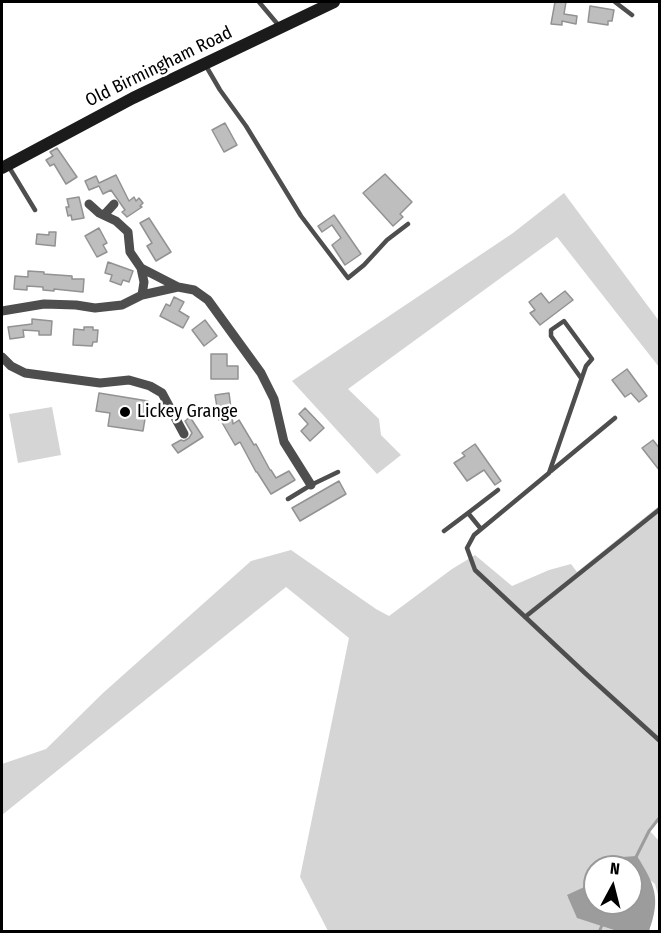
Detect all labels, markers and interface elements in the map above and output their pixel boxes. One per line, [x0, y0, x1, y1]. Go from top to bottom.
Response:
street label: Old Birmingham Road [82, 22, 236, 112]
place label: Lickey Grange [137, 401, 238, 423]
marker: Lickey Grange [118, 405, 132, 419]
north arrow [583, 855, 643, 915]
text: N [609, 859, 621, 879]

